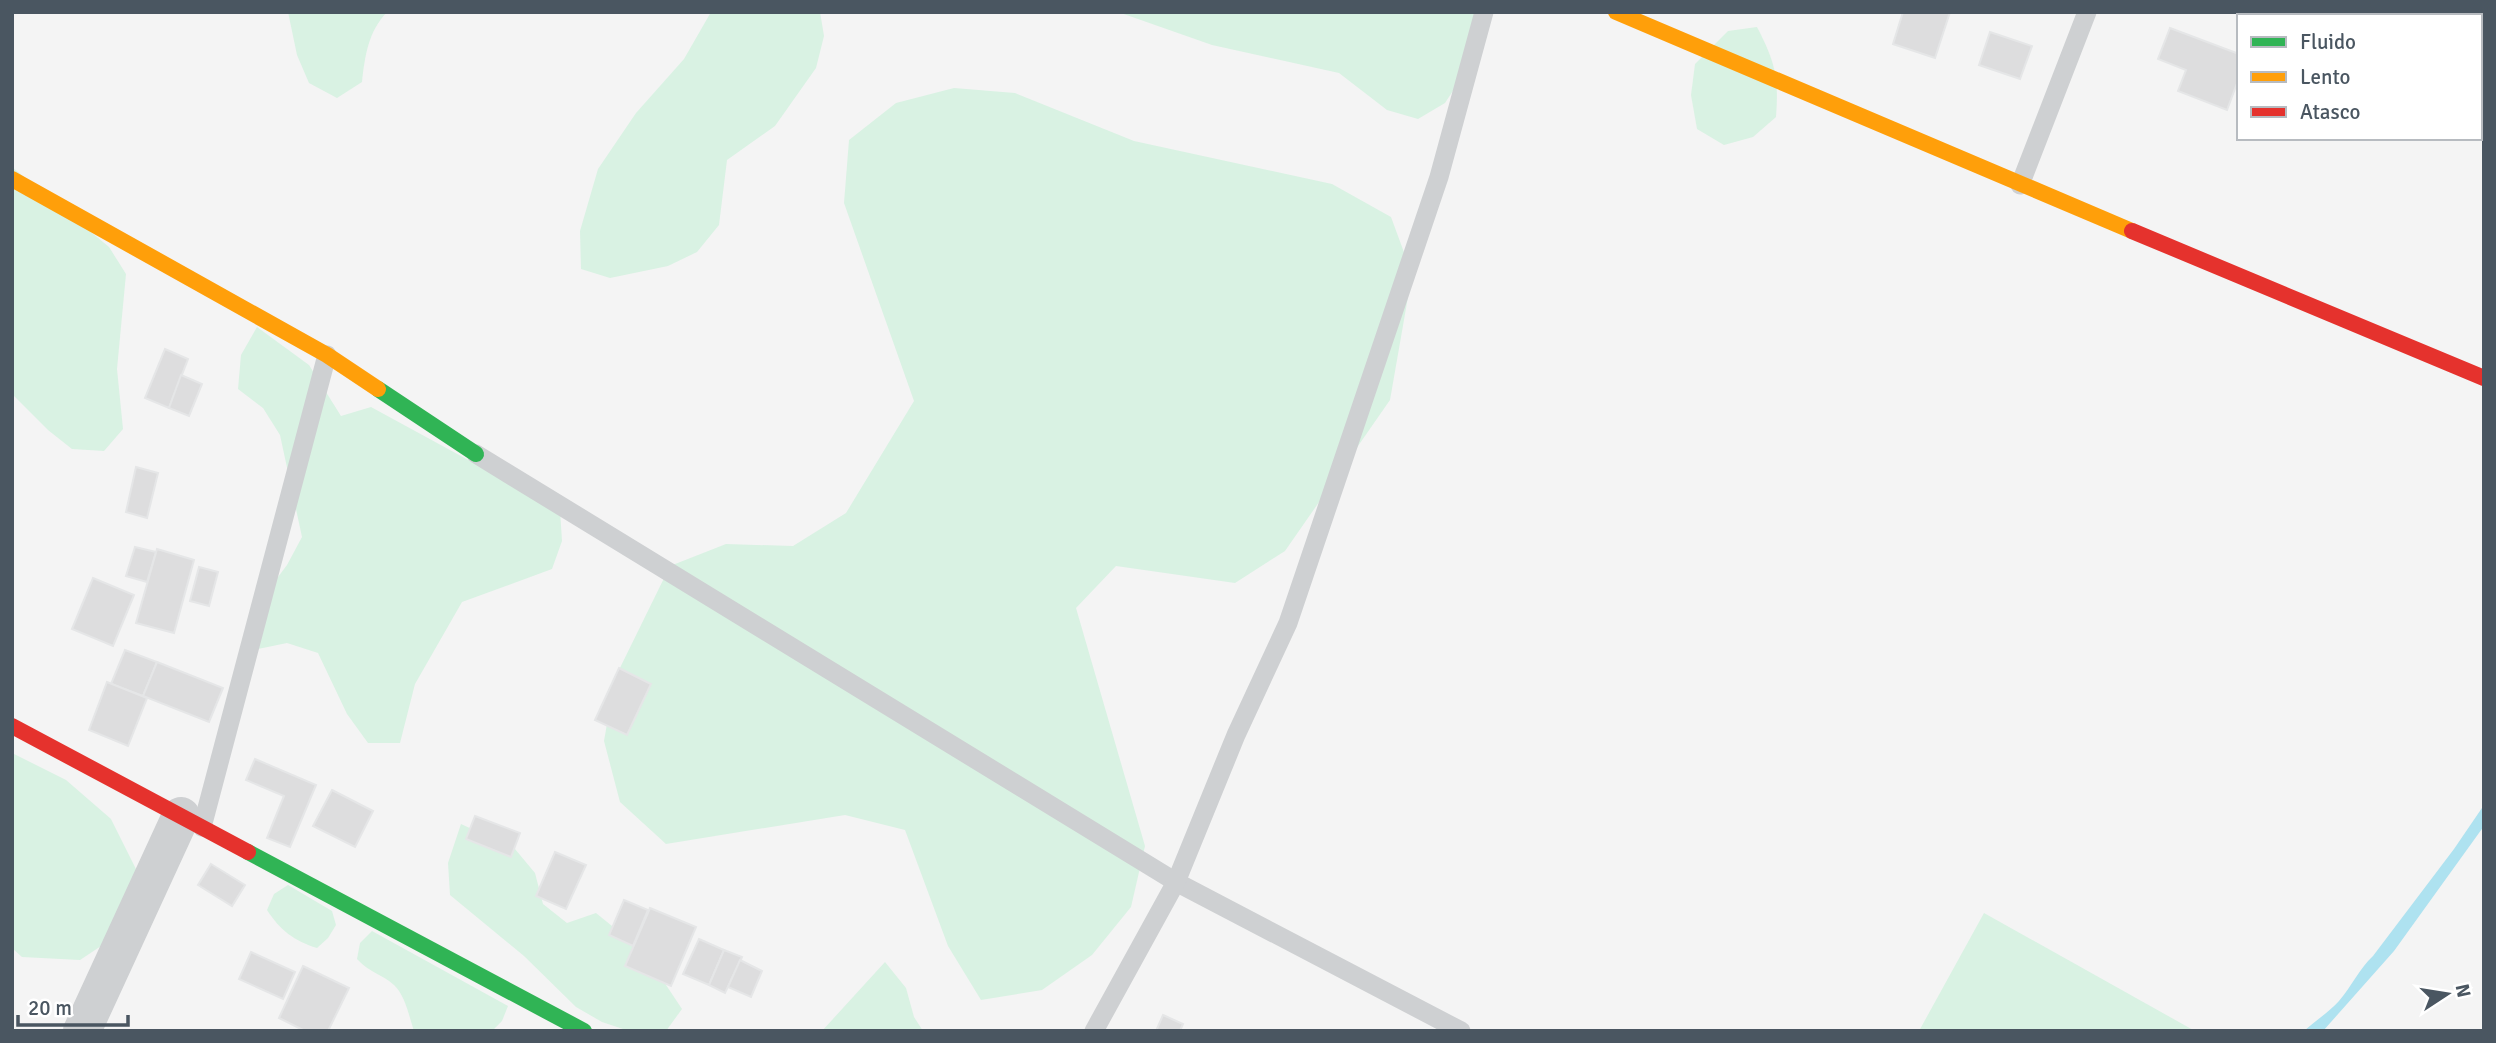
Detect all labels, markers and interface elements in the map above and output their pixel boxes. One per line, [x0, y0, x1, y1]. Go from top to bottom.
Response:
legend [2237, 14, 2482, 140]
text: Fluido [2300, 29, 2356, 55]
text: Lento [2300, 64, 2350, 90]
text: Atasco [2300, 99, 2360, 125]
north arrow [2412, 959, 2482, 1029]
text: N [2450, 982, 2476, 1000]
scale bar [18, 984, 128, 1028]
text: 20 m [28, 995, 72, 1021]

